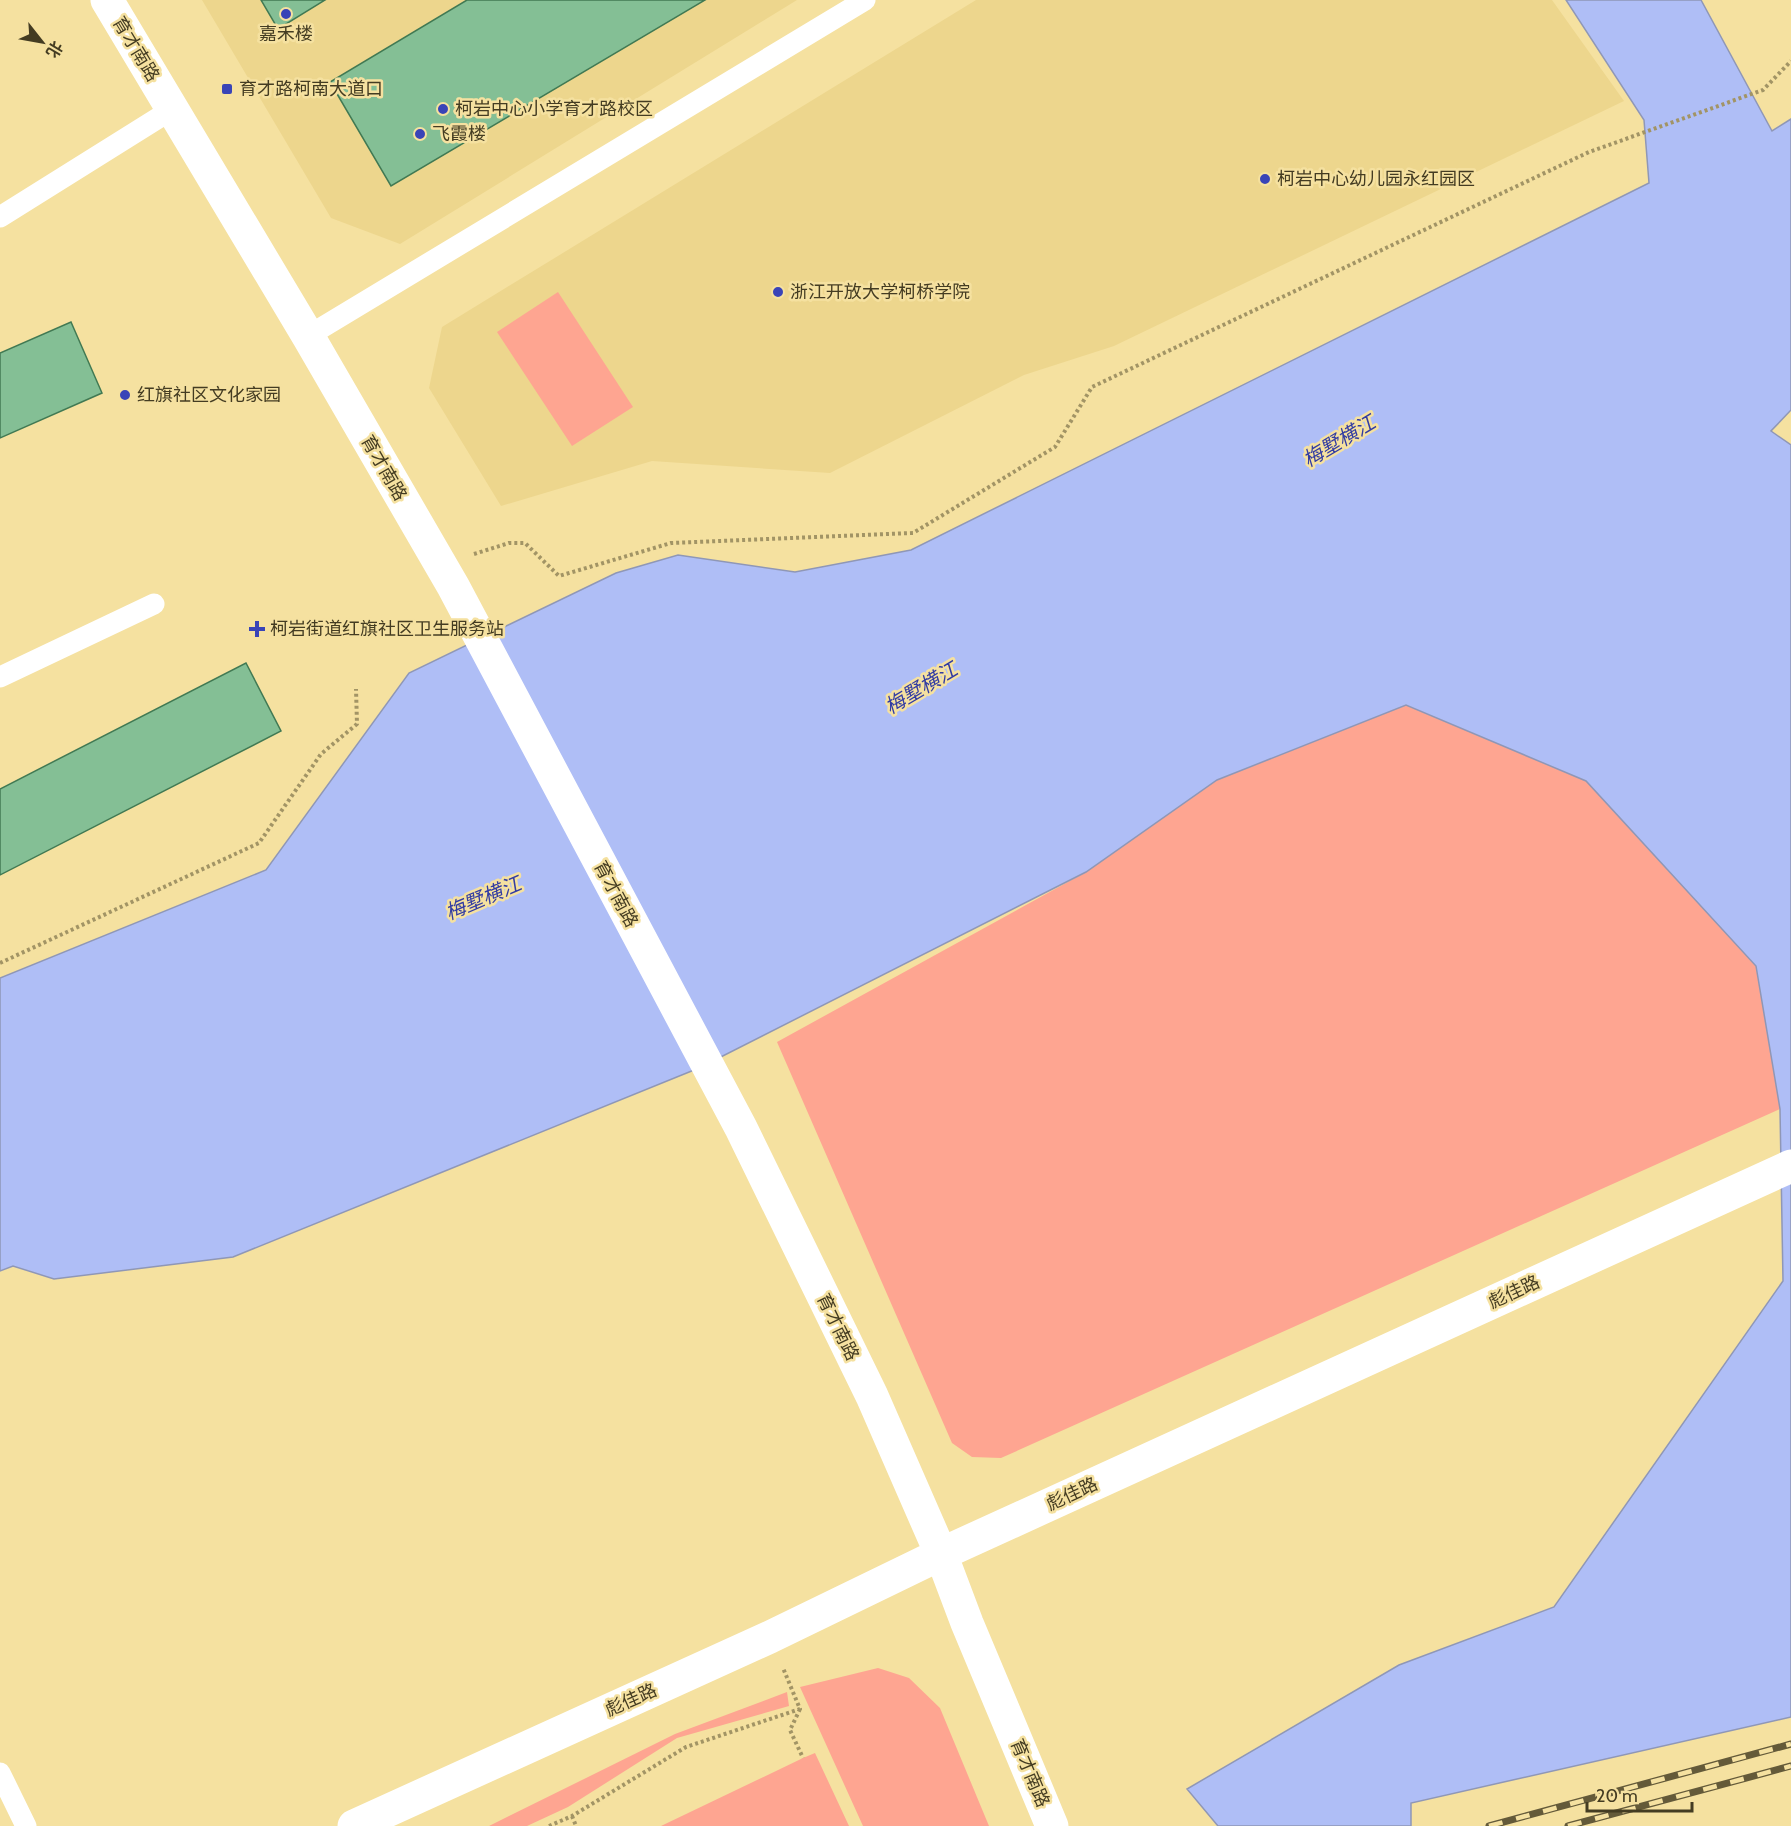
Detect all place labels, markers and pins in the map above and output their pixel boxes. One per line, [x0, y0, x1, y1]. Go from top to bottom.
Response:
marker: 嘉禾楼 [279, 7, 293, 21]
place label: 嘉禾楼 [259, 23, 313, 45]
place label: 育才路柯南大道口 [239, 78, 383, 100]
marker: 育才路柯南大道口 [220, 82, 234, 96]
place label: 柯岩中心小学育才路校区 [455, 98, 653, 120]
marker: 柯岩中心小学育才路校区 [436, 102, 450, 116]
place label: 飞霞楼 [432, 123, 486, 145]
marker: 飞霞楼 [413, 127, 427, 141]
place label: 柯岩中心幼儿园永红园区 [1277, 168, 1475, 190]
marker: 柯岩中心幼儿园永红园区 [1258, 172, 1272, 186]
place label: 浙江开放大学柯桥学院 [790, 281, 970, 303]
marker: 浙江开放大学柯桥学院 [771, 285, 785, 299]
place label: 红旗社区文化家园 [137, 384, 281, 406]
marker: 红旗社区文化家园 [118, 388, 132, 402]
place label: 柯岩街道红旗社区卫生服务站 [270, 618, 504, 640]
marker: 柯岩街道红旗社区卫生服务站 [248, 620, 266, 638]

